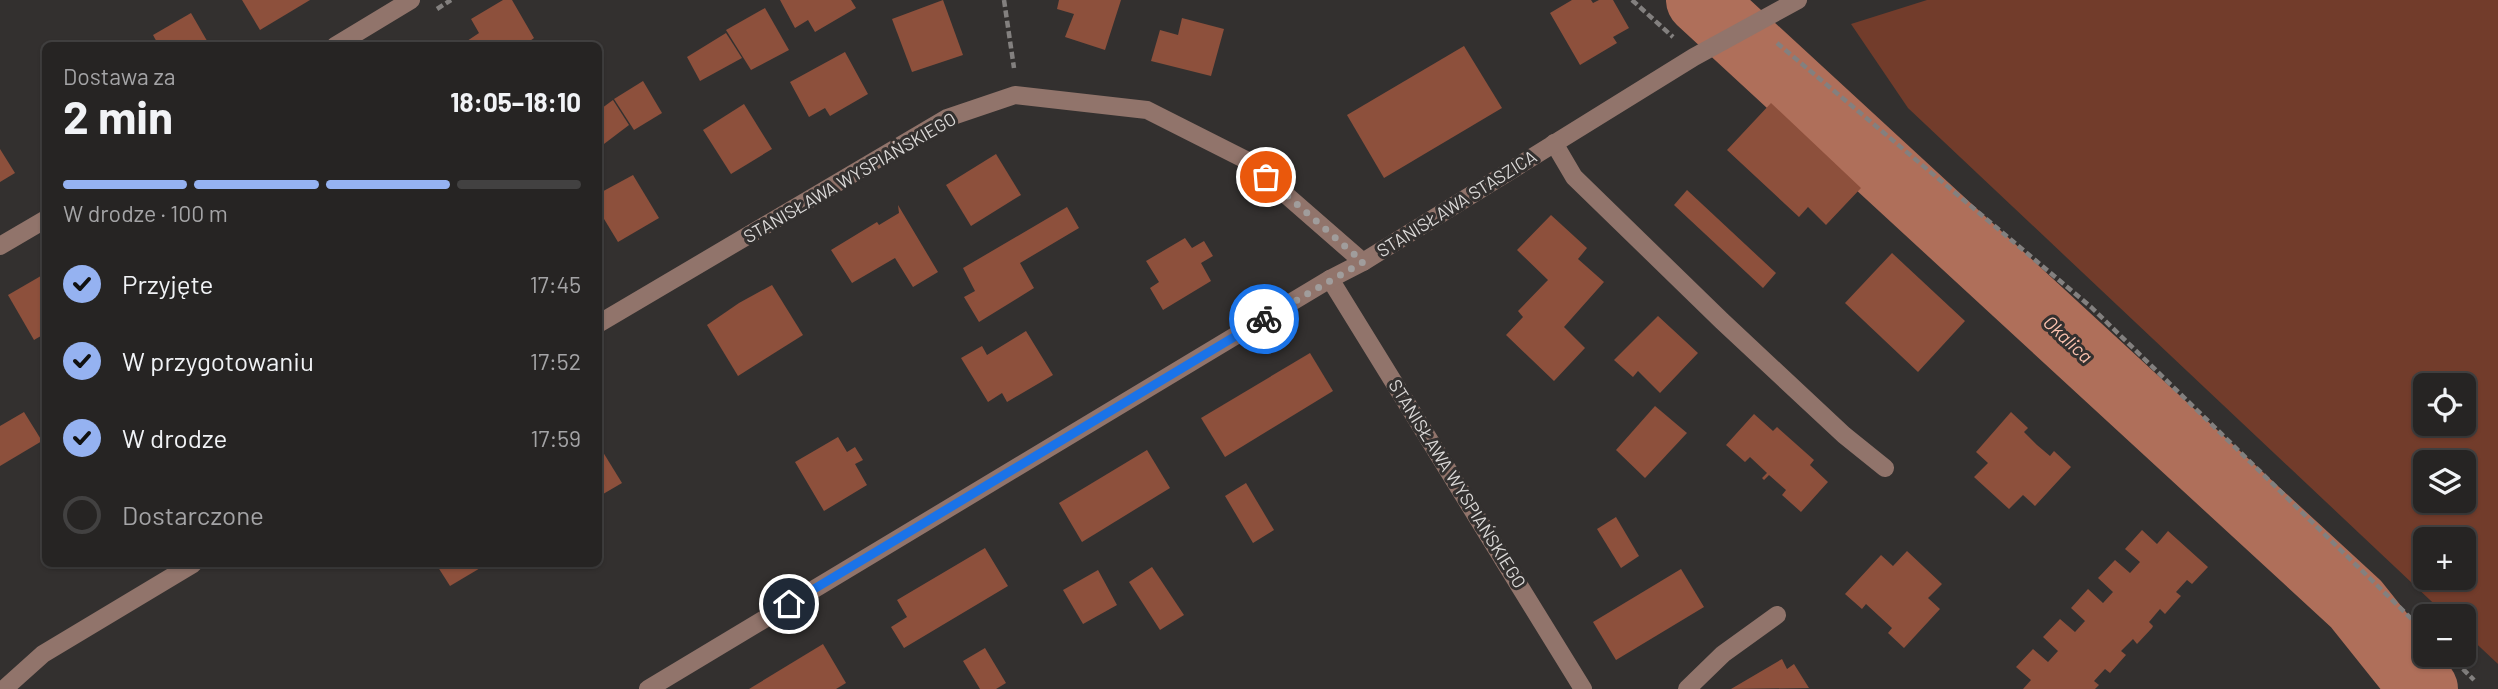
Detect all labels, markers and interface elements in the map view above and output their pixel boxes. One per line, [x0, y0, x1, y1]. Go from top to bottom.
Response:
text: Dostawa za [63, 62, 175, 90]
text: 18:05–18:10 [450, 86, 581, 117]
text: 2 min [63, 88, 173, 143]
street label: STANISŁAWA WYSPIAŃSKIEGO [739, 107, 960, 247]
street label: STANISŁAWA STASZICA [1372, 145, 1541, 261]
pin [1236, 147, 1296, 207]
icon: bag [1247, 158, 1285, 196]
text: W drodze · 100 m [63, 199, 228, 227]
icon: check [63, 265, 101, 303]
text: Przyjęte [122, 268, 213, 299]
text: 17:45 [530, 270, 581, 298]
courier [1229, 284, 1299, 354]
icon: bike [1245, 300, 1283, 338]
water label: Okalica [2039, 310, 2098, 367]
icon: check [63, 342, 101, 380]
text: W przygotowaniu [122, 345, 314, 376]
text: 17:52 [530, 347, 581, 375]
map controls [2413, 373, 2476, 667]
button: locate [2413, 373, 2476, 436]
street label: STANISŁAWA WYSPIAŃSKIEGO [1384, 375, 1531, 592]
icon: check [63, 419, 101, 457]
text: W drodze [122, 422, 227, 453]
text: 17:59 [530, 424, 581, 452]
button: layers [2413, 450, 2476, 513]
text: Dostarczone [122, 499, 264, 530]
button: + [2413, 527, 2476, 590]
pin [759, 574, 819, 634]
icon: home [770, 585, 808, 623]
button: − [2413, 604, 2476, 667]

